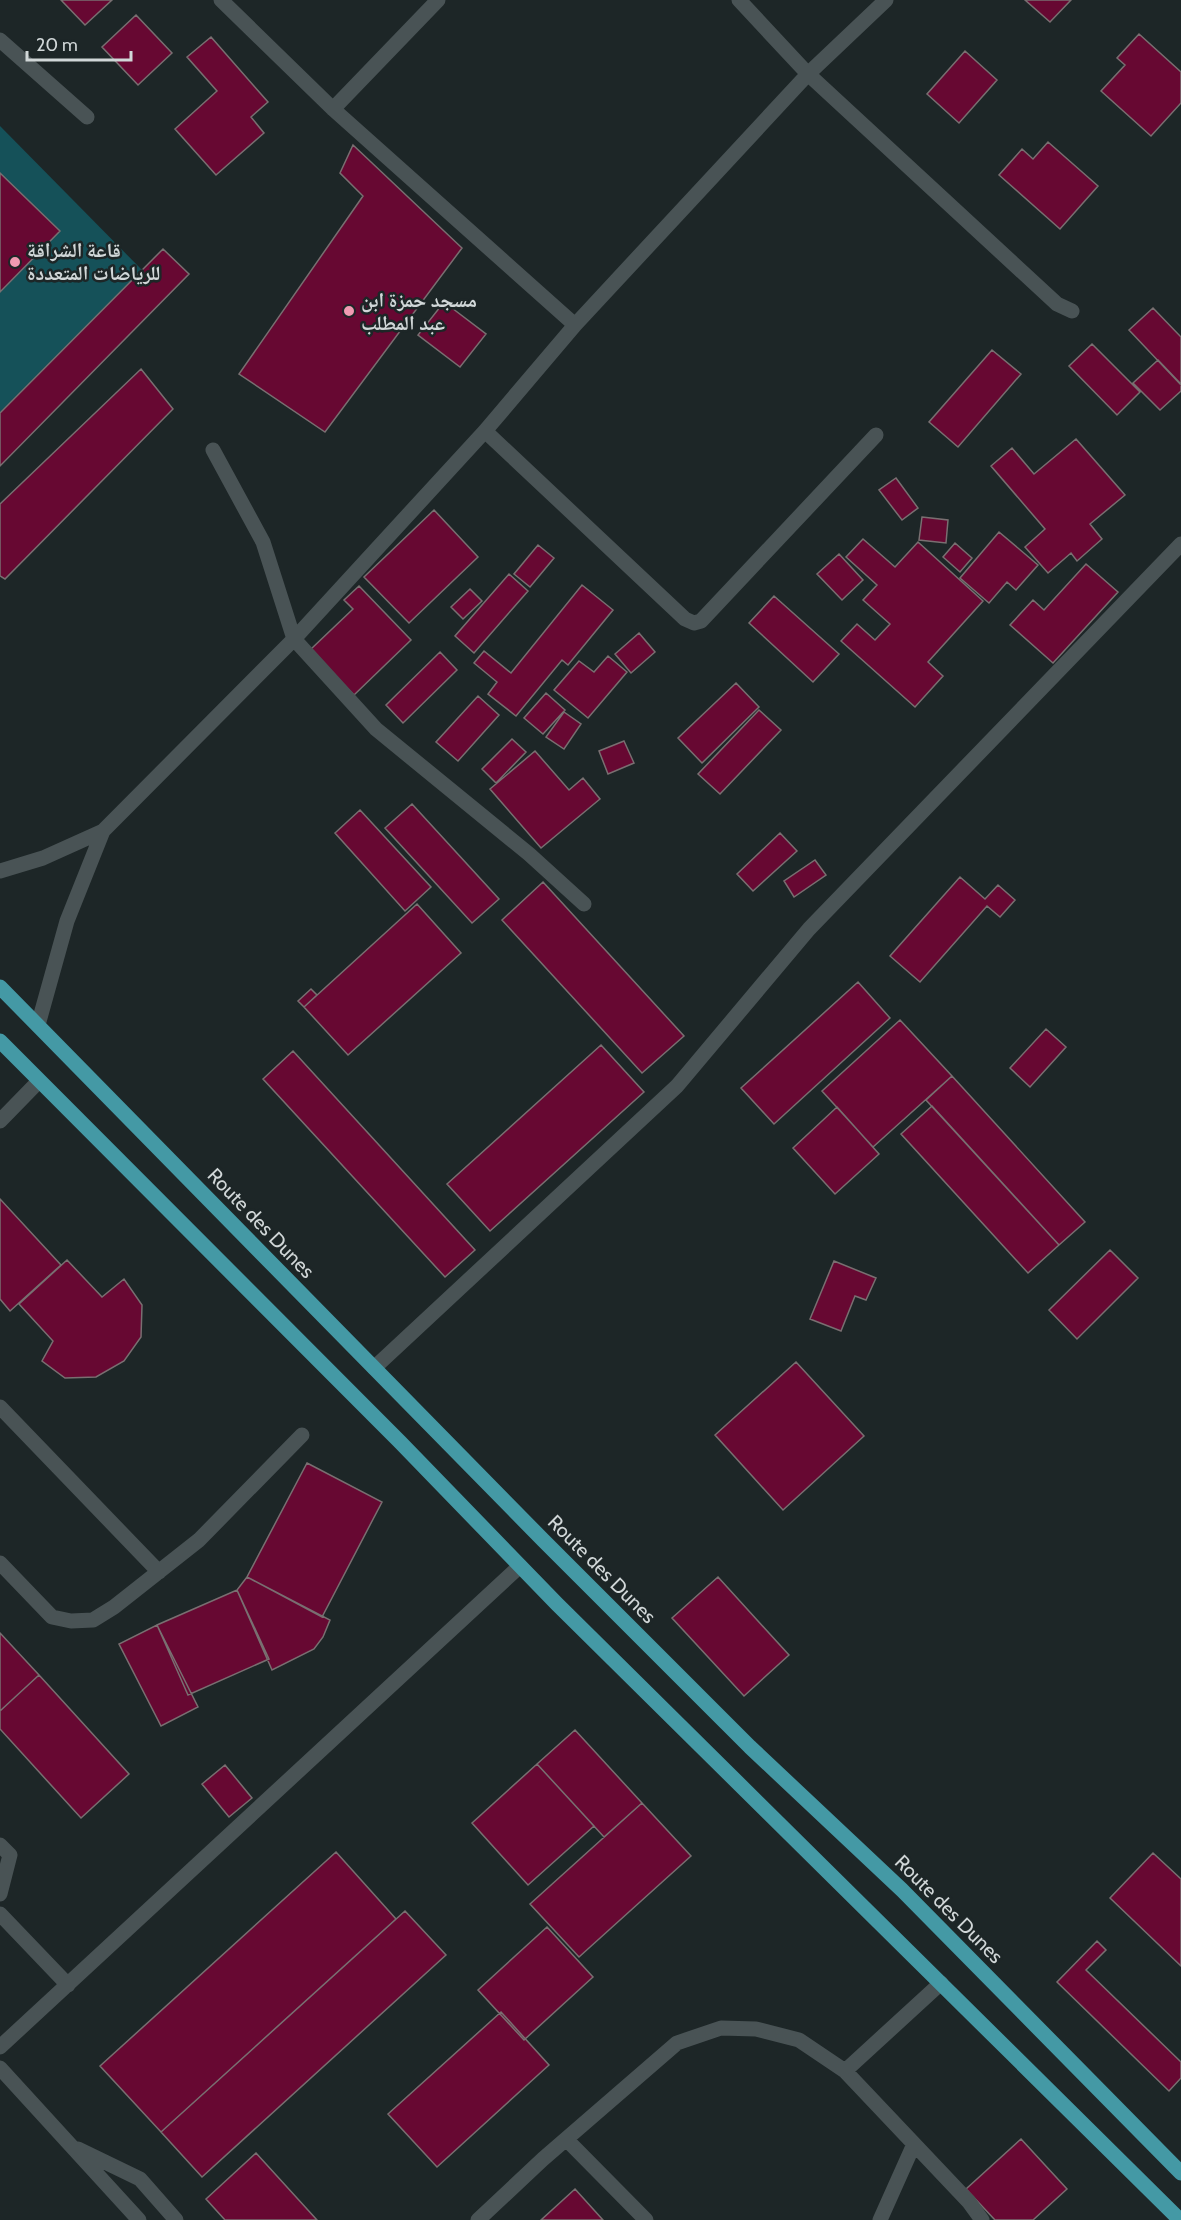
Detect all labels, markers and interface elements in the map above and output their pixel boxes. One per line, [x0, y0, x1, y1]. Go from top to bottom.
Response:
scale bar [27, 24, 130, 62]
text: 20 m [36, 34, 78, 56]
place label: قاعة الشراقة للرياضات المتعددة [27, 238, 160, 285]
marker: قاعة الشراقة للرياضات المتعددة [8, 255, 22, 269]
place label: مسجد حمزة ابن عبد المطلب [361, 288, 477, 335]
marker: مسجد حمزة ابن عبد المطلب [342, 304, 356, 318]
street label: Route des Dunes [203, 1163, 319, 1283]
street label: Route des Dunes [543, 1510, 661, 1628]
street label: Route des Dunes [890, 1850, 1008, 1968]

